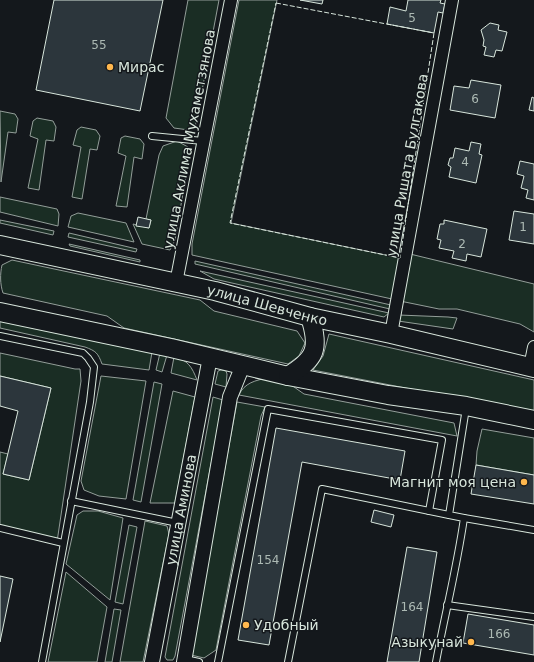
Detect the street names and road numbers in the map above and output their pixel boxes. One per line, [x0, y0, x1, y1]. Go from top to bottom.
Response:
street label: улица Аклима Мухаметзянова [160, 28, 218, 250]
street label: улица Ришата Булгакова [383, 72, 431, 258]
street label: улица Шевченко [206, 282, 329, 328]
street label: улица Аминова [163, 453, 199, 567]

